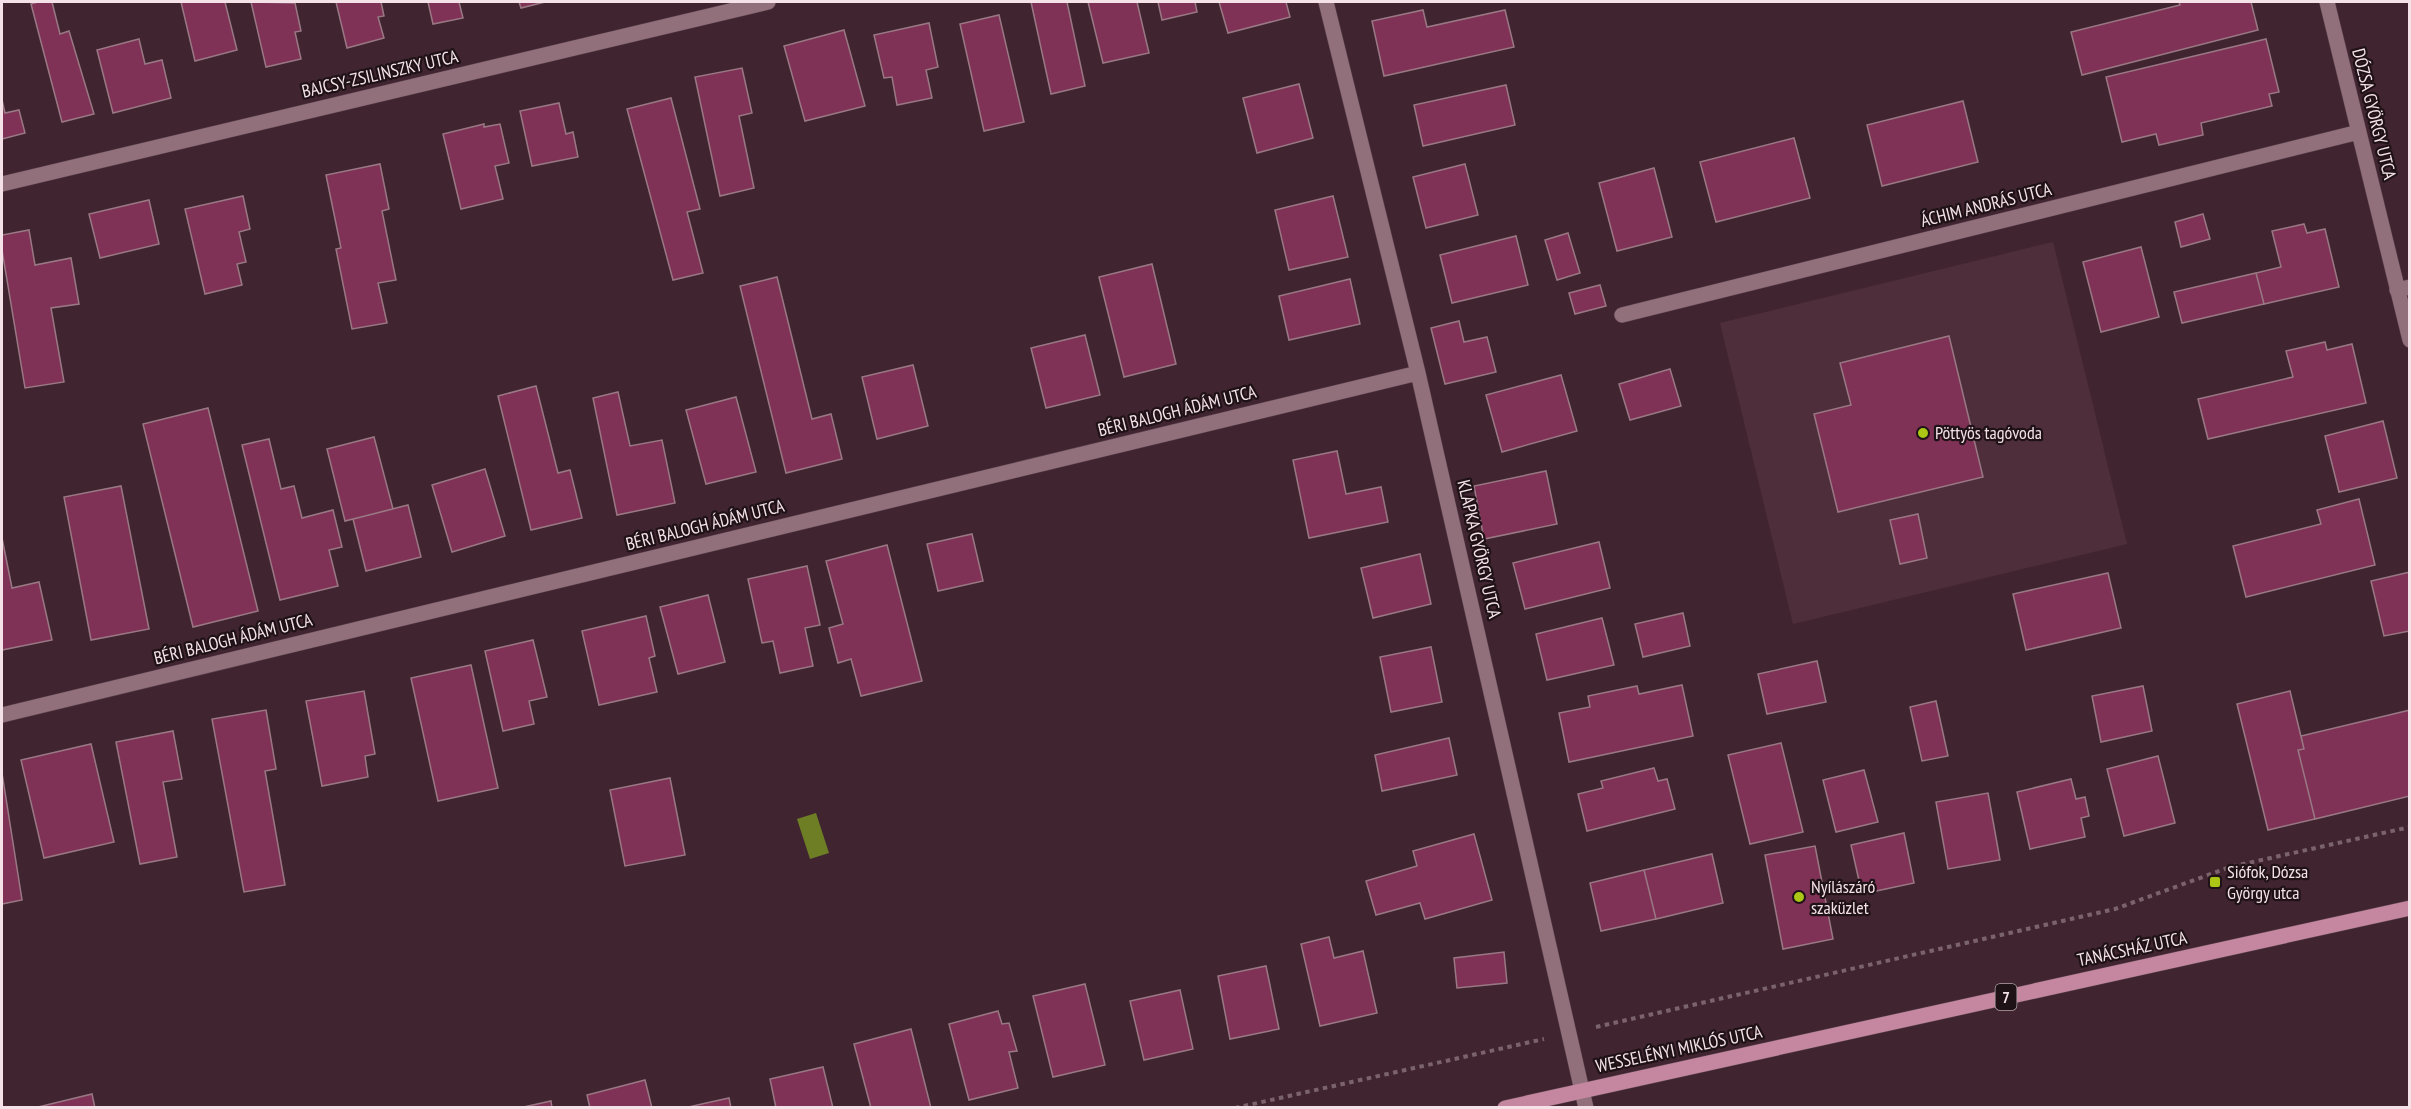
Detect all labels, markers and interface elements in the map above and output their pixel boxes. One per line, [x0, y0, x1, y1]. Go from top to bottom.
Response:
street label: BAJCSY-ZSILINSZKY UTCA [299, 44, 461, 103]
street label: DÓZSA GYÖRGY UTCA [2347, 46, 2402, 182]
street label: ÁCHIM ANDRÁS UTCA [1918, 177, 2054, 232]
street label: BÉRI BALOGH ÁDÁM UTCA [1095, 380, 1259, 441]
place label: Pöttyös tagóvoda [1935, 421, 2042, 444]
marker: Pöttyös tagóvoda [1916, 426, 1930, 440]
street label: KLAPKA GYÖRGY UTCA [1452, 477, 1507, 621]
street label: BÉRI BALOGH ÁDÁM UTCA [623, 494, 787, 555]
street label: BÉRI BALOGH ÁDÁM UTCA [151, 608, 315, 669]
place label: Siófok, Dózsa György utca [2227, 860, 2308, 904]
place label: Nyílászáró szaküzlet [1811, 875, 1875, 919]
marker: Siófok, Dózsa György utca [2208, 875, 2222, 889]
marker: Nyílászáró szaküzlet [1792, 890, 1806, 904]
street label: TANÁCSHÁZ UTCA [2075, 926, 2189, 971]
road number: 7 [1996, 984, 2016, 1010]
street label: WESSELÉNYI MIKLÓS UTCA [1594, 1020, 1765, 1077]

